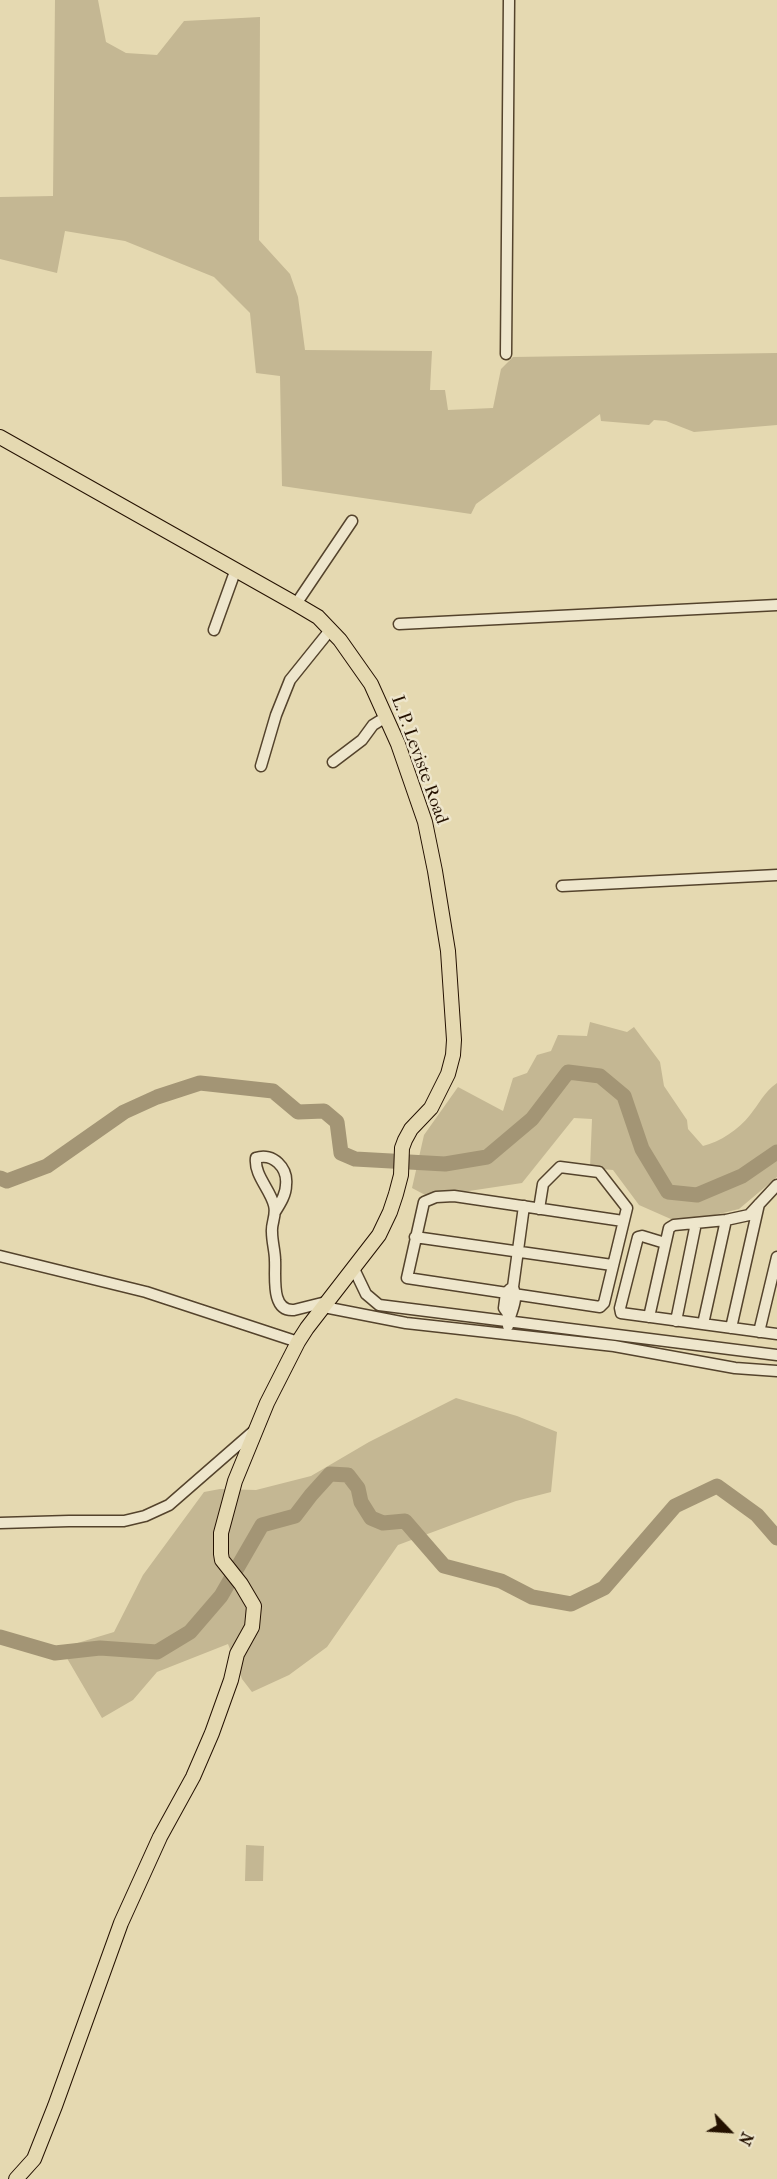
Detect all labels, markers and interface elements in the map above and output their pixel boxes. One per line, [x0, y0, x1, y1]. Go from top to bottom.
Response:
street label: L. P. Leviste Road [386, 693, 452, 827]
north arrow [699, 2101, 759, 2161]
text: N [735, 2129, 757, 2148]

